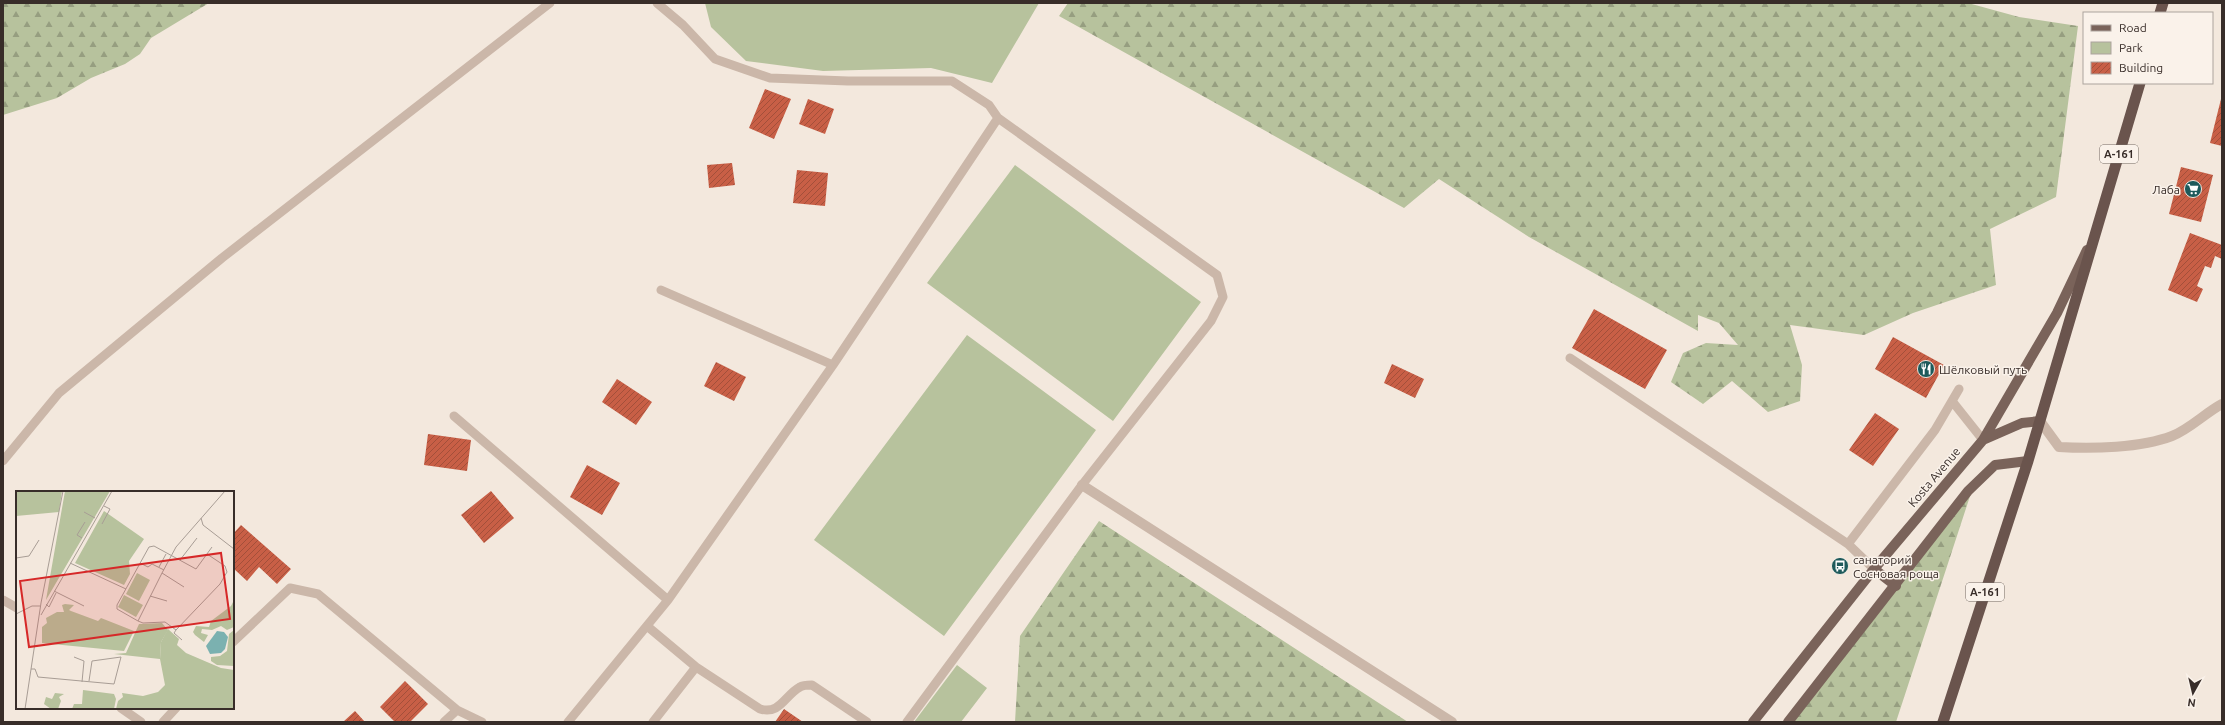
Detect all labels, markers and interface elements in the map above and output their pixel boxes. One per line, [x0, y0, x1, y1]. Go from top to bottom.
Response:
legend [2083, 12, 2213, 84]
text: Road [2119, 21, 2147, 34]
text: Park [2119, 41, 2143, 54]
text: Building [2119, 61, 2163, 74]
road number: А-161 [2100, 145, 2138, 163]
supermarket icon: Лаба [2183, 179, 2203, 199]
place label: Лаба [2152, 183, 2180, 196]
restaurant icon: Шёлковый путь [1916, 359, 1936, 379]
place label: Шёлковый путь [1939, 363, 2027, 376]
street label: Kosta Avenue [1905, 445, 1963, 509]
inset map [16, 491, 234, 709]
place label: санаторий Сосновая роща [1853, 553, 1939, 580]
bus stop icon: санаторий Сосновая роща [1830, 556, 1850, 576]
road number: А-161 [1966, 583, 2004, 601]
north arrow [2173, 673, 2213, 713]
text: N [2187, 696, 2197, 709]

